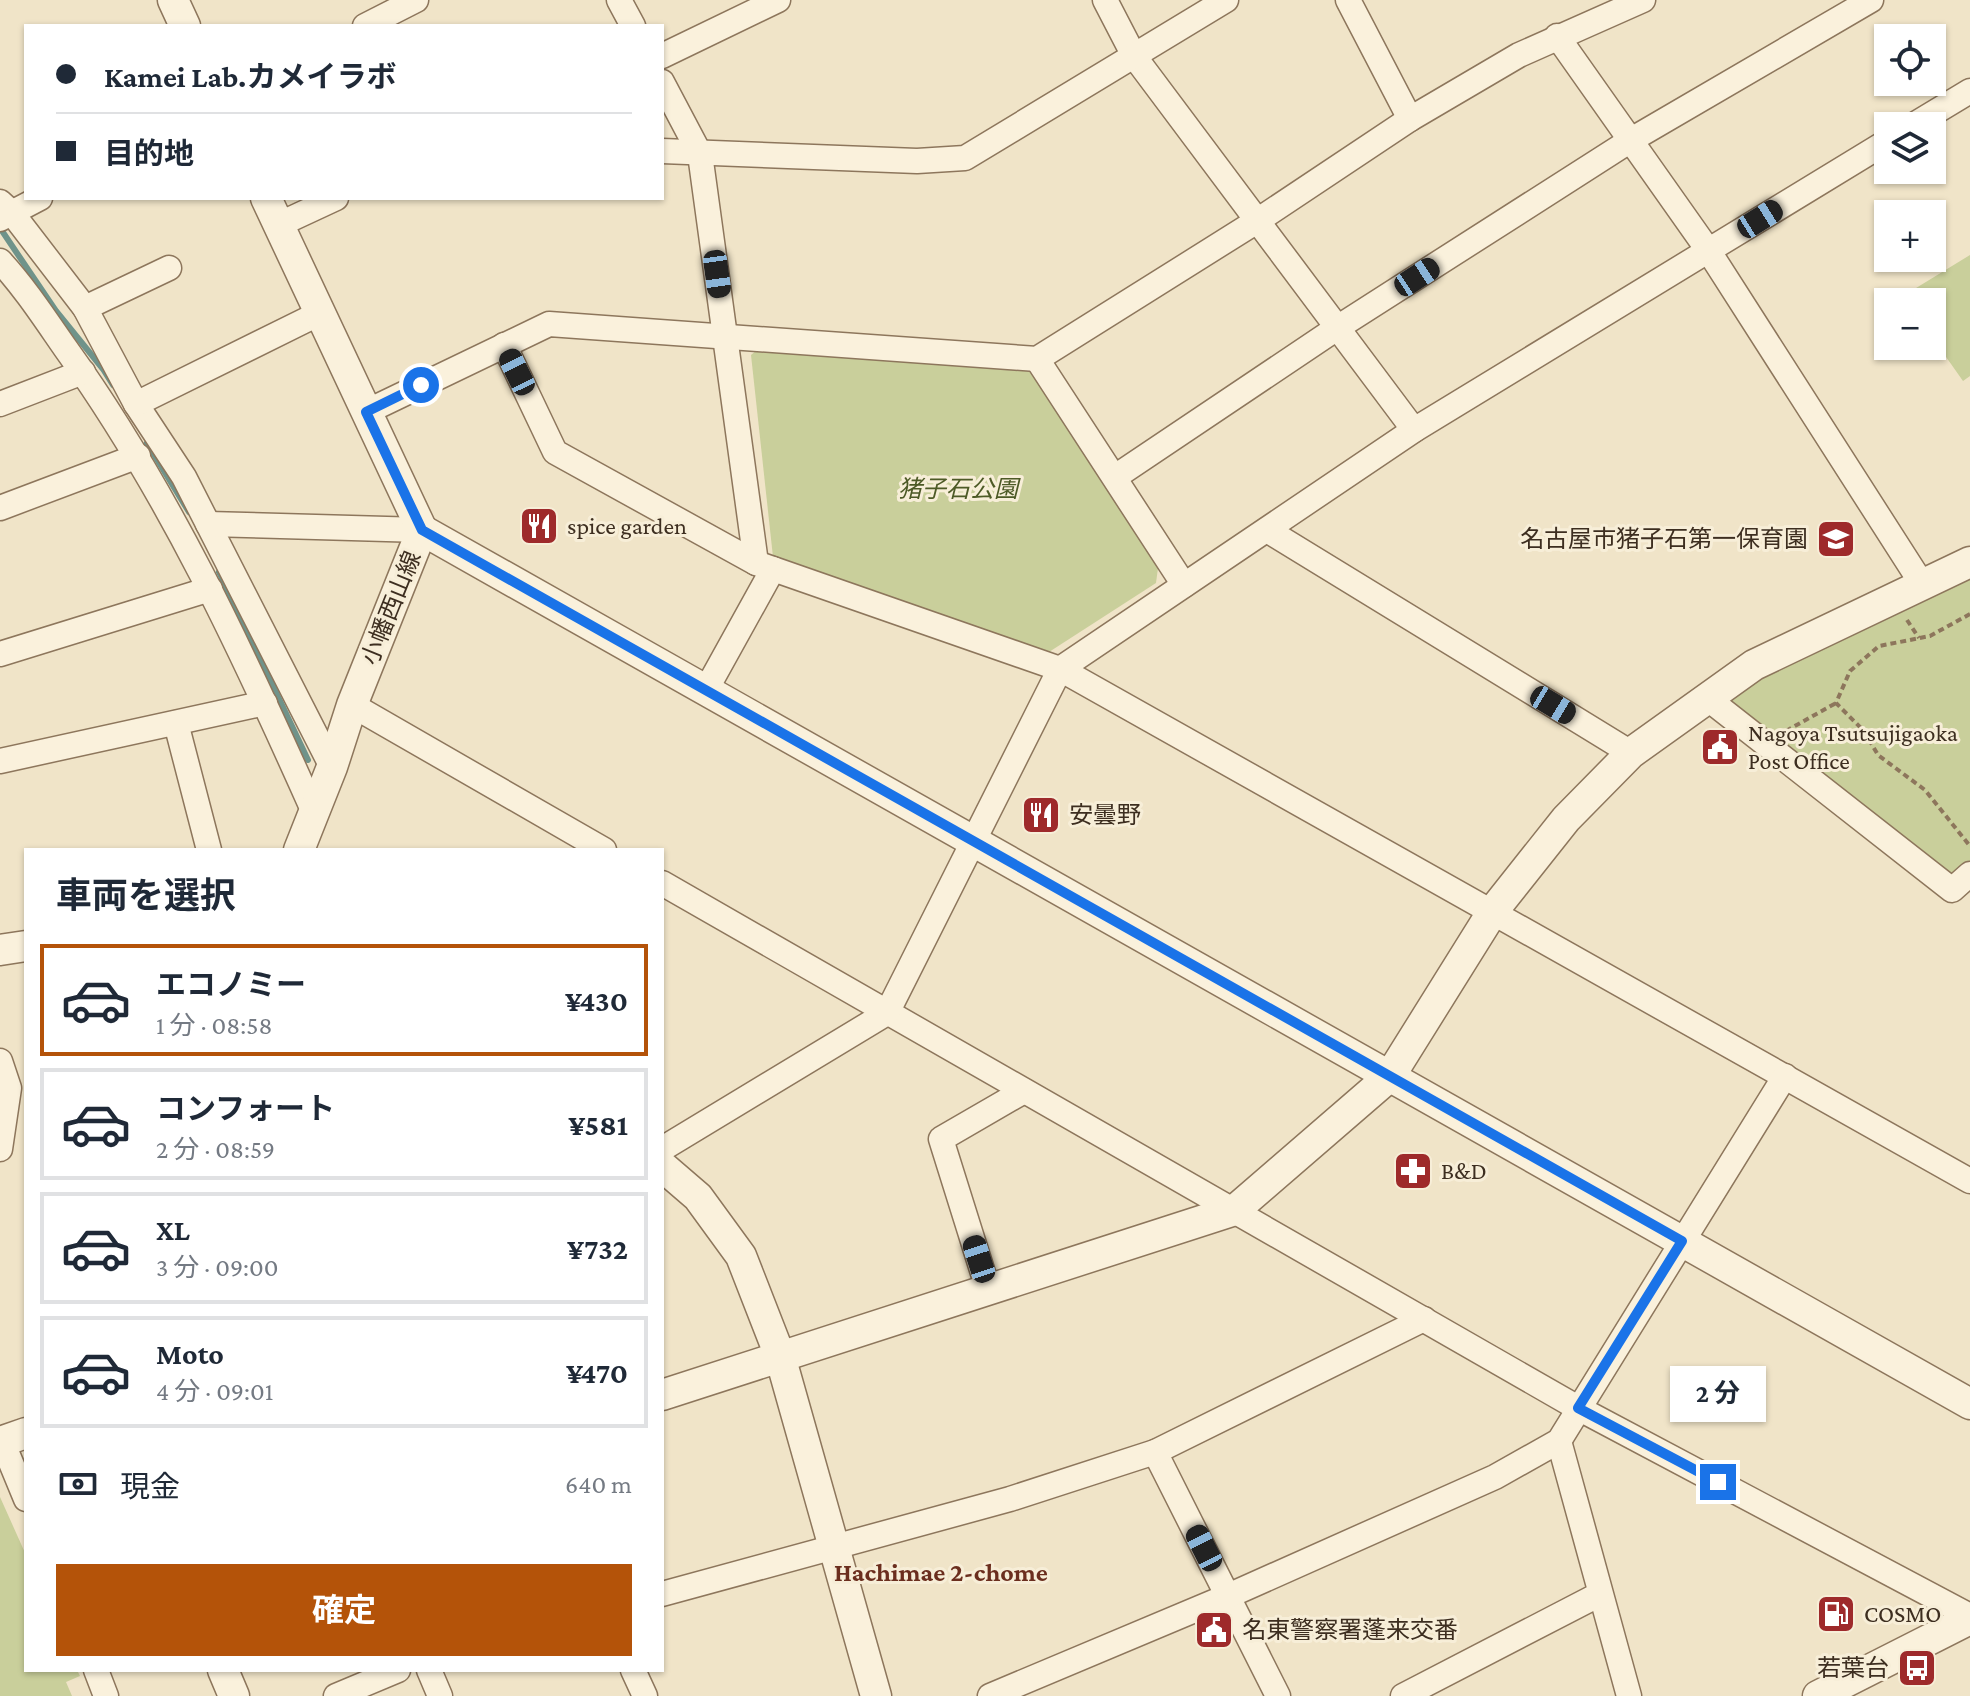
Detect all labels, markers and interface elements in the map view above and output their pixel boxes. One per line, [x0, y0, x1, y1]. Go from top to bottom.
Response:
map controls [1874, 24, 1946, 360]
button: locate [1874, 24, 1946, 96]
text: Kamei Lab.カメイラボ [104, 60, 396, 93]
button: layers [1874, 112, 1946, 184]
text: 目的地 [104, 137, 194, 170]
car [1733, 196, 1787, 242]
button: + [1874, 200, 1946, 272]
car [702, 249, 732, 299]
car [1390, 254, 1444, 300]
button: − [1874, 288, 1946, 360]
car [496, 345, 538, 399]
route start [403, 367, 439, 403]
park label: 猪子石公園 [898, 475, 1021, 502]
restaurant icon: spice garden [518, 505, 560, 547]
place label: spice garden [567, 512, 687, 539]
school or university icon: 名古屋市猪子石第一保育園 [1815, 518, 1857, 560]
place label: 名古屋市猪子石第一保育園 [1520, 525, 1808, 552]
street label: 小幡西山線 [356, 547, 426, 669]
car [1526, 682, 1580, 728]
place label: Nagoya Tsutsujigaoka Post Office [1748, 719, 1958, 774]
public building icon: Nagoya Tsutsujigaoka Post Office [1699, 726, 1741, 768]
restaurant icon: 安曇野 [1020, 794, 1062, 836]
place label: 安曇野 [1069, 801, 1141, 828]
text: 車両を選択 [56, 876, 236, 916]
icon: car [60, 964, 132, 1036]
text: エコノミー [156, 968, 306, 1001]
text: ¥430 [565, 984, 628, 1017]
text: 1 分 · 08:58 [156, 1011, 272, 1040]
icon: car [60, 1088, 132, 1160]
text: コンフォート [156, 1092, 335, 1125]
text: ¥581 [568, 1108, 628, 1141]
text: 2 分 · 08:59 [156, 1135, 275, 1164]
pharmacy icon: B&D [1392, 1150, 1434, 1192]
place label: B&D [1441, 1157, 1487, 1184]
icon: car [60, 1212, 132, 1284]
text: XL [156, 1213, 190, 1246]
text: ¥732 [567, 1232, 628, 1265]
car [960, 1232, 998, 1286]
text: 3 分 · 09:00 [156, 1253, 278, 1282]
icon: car [60, 1336, 132, 1408]
text: Moto [156, 1337, 224, 1370]
text: ¥470 [566, 1356, 628, 1389]
callout: 2 分 [1670, 1366, 1766, 1422]
text: 4 分 · 09:01 [156, 1377, 273, 1406]
text: 2 分 [1696, 1379, 1740, 1408]
icon: cash [56, 1462, 100, 1506]
route end [1700, 1464, 1736, 1500]
text: 現金 [120, 1470, 180, 1503]
text: 640 m [565, 1470, 632, 1499]
car [1182, 1521, 1226, 1575]
district label: Hachimae 2-chome [834, 1558, 1048, 1587]
button: 確定 [56, 1564, 632, 1656]
fuel station icon: COSMO [1815, 1593, 1857, 1635]
place label: COSMO [1864, 1600, 1941, 1627]
public building icon: 名東警察署蓬来交番 [1193, 1609, 1235, 1651]
place label: 名東警察署蓬来交番 [1242, 1616, 1458, 1643]
bus stop icon: 若葉台 [1896, 1647, 1938, 1689]
place label: 若葉台 [1817, 1654, 1889, 1681]

